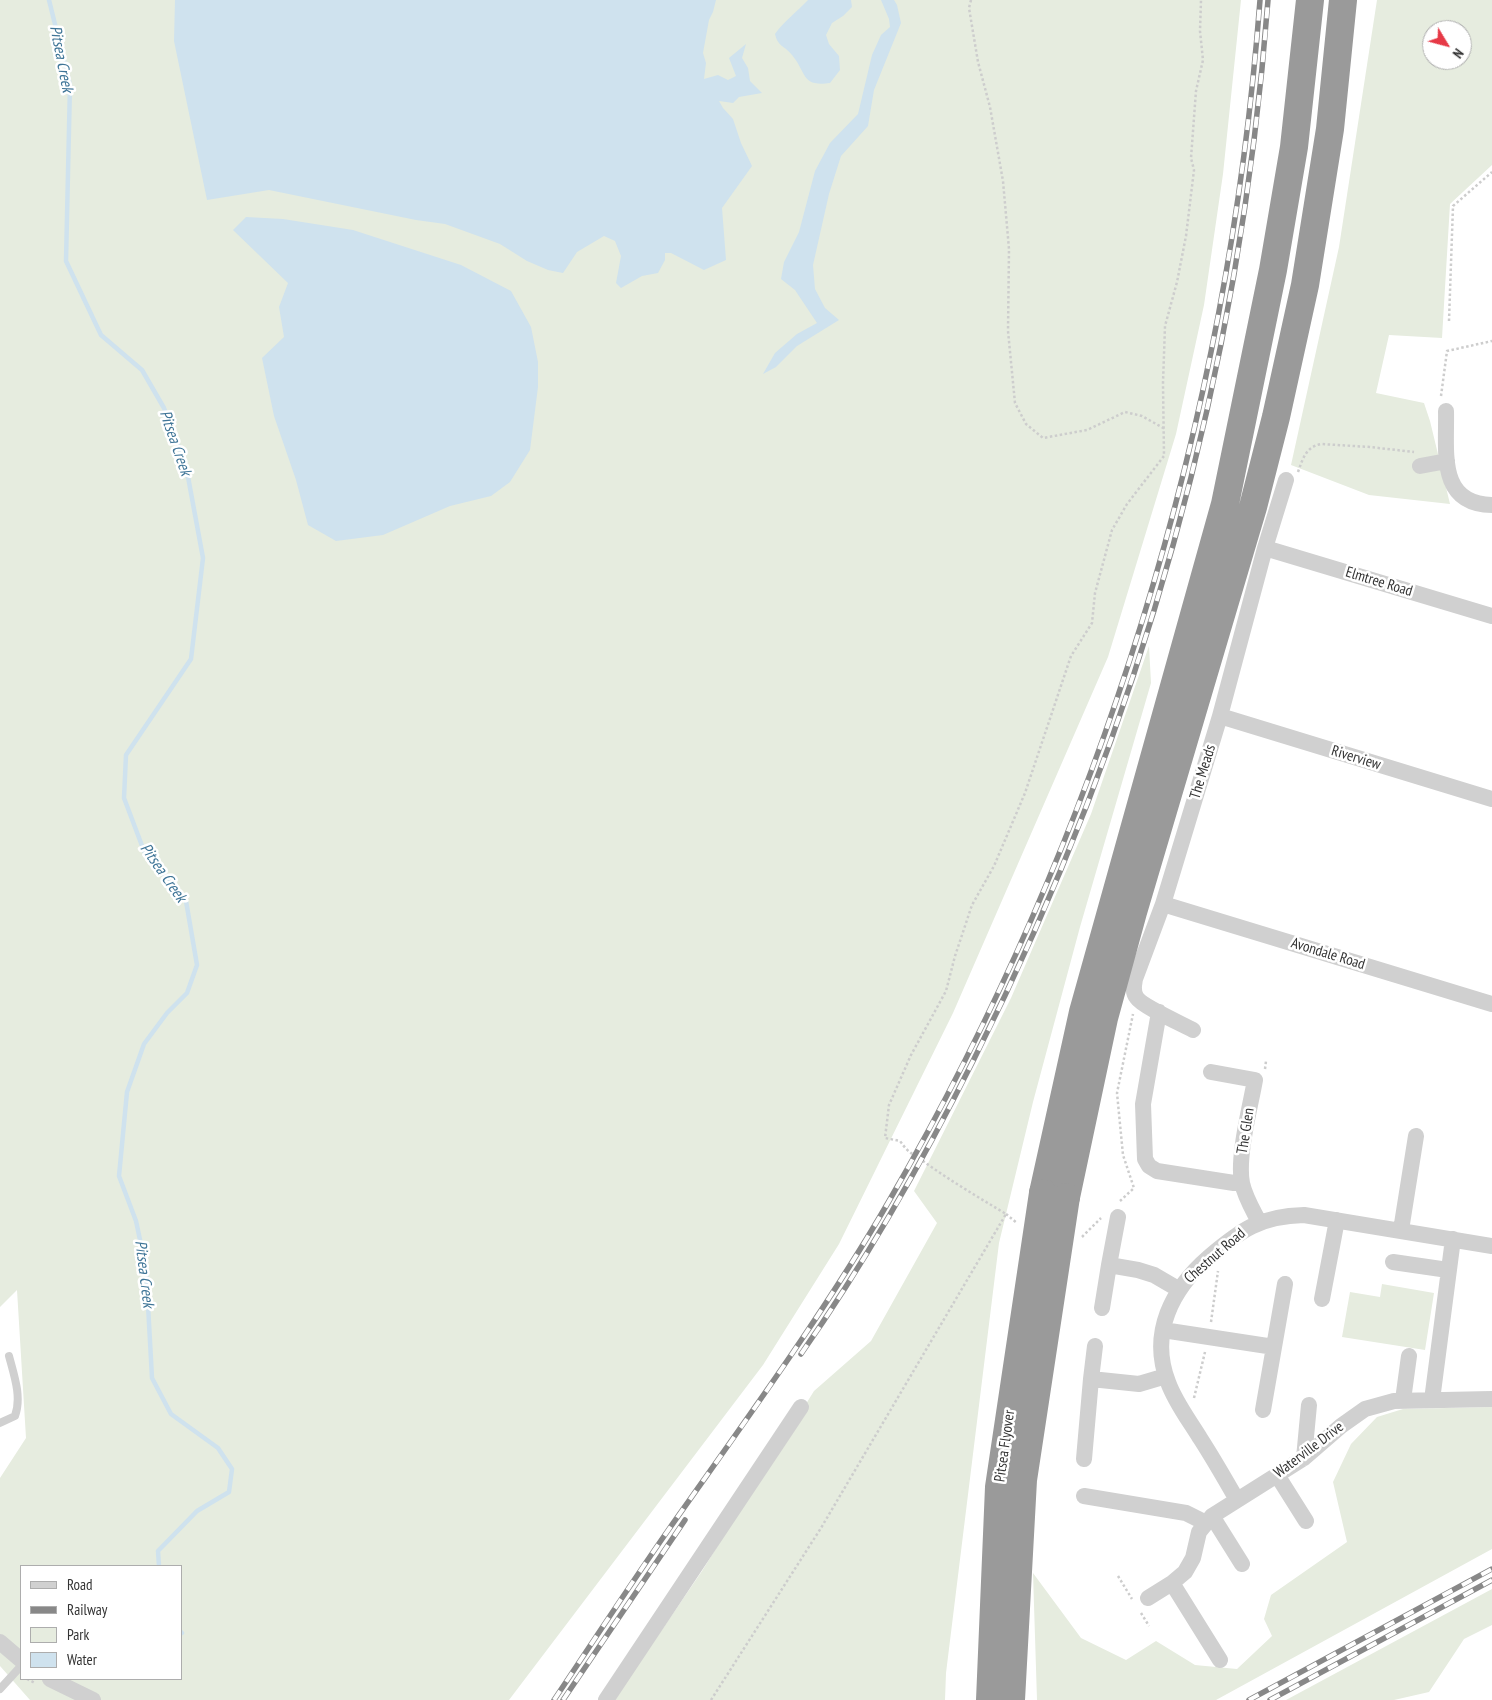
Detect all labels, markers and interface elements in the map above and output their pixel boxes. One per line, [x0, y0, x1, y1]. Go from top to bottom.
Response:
north arrow [1422, 20, 1472, 70]
water label: Pitsea Creek [45, 24, 77, 94]
text: N [1449, 45, 1468, 62]
water label: Pitsea Creek [155, 408, 195, 478]
street label: Elmtree Road [1343, 563, 1415, 601]
street label: Riverview [1329, 742, 1383, 774]
street label: The Meads [1186, 743, 1220, 801]
water label: Pitsea Creek [136, 840, 190, 906]
street label: Avondale Road [1289, 934, 1367, 974]
street label: The Glen [1233, 1107, 1259, 1155]
street label: Chestnut Road [1181, 1225, 1249, 1287]
water label: Pitsea Creek [130, 1239, 158, 1309]
street label: Pitsea Flyover [991, 1409, 1019, 1483]
street label: Waterville Drive [1271, 1418, 1347, 1482]
legend [20, 1565, 182, 1680]
text: Road [67, 1575, 93, 1594]
text: Railway [67, 1600, 107, 1619]
text: Park [67, 1625, 89, 1644]
text: Water [67, 1650, 97, 1669]

